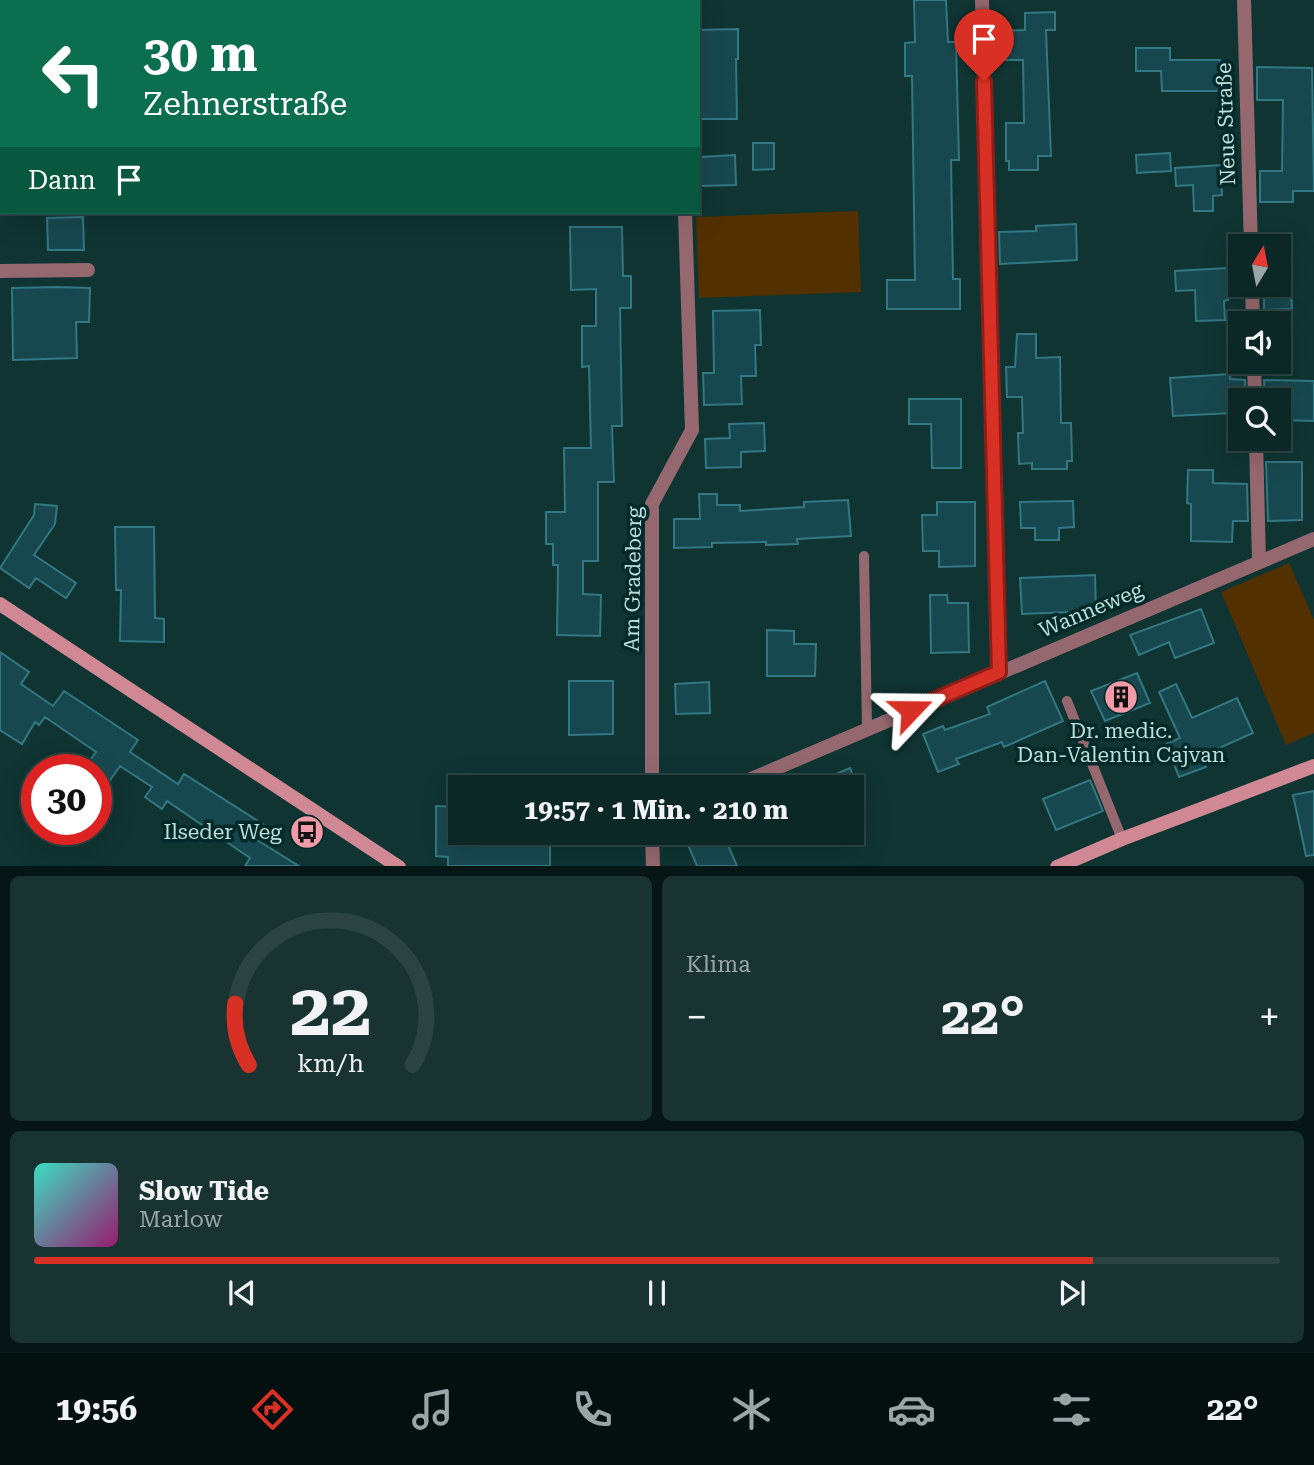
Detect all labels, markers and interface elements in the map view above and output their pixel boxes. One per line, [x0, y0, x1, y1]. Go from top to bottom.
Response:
pin [954, 9, 1014, 81]
icon: arrive [965, 20, 1003, 58]
text: 30 m [143, 26, 258, 83]
icon: left [28, 28, 119, 119]
street label: Neue Straße [1212, 62, 1240, 186]
text: Zehnerstraße [143, 85, 347, 123]
icon: arrive [110, 161, 148, 199]
text: Dann [28, 165, 96, 195]
north arrow [1228, 234, 1292, 298]
map controls [1228, 234, 1291, 451]
button: sound [1228, 311, 1291, 374]
button: search [1228, 388, 1291, 451]
street label: Am Gradeberg [620, 506, 646, 652]
street label: Wanneweg [1035, 577, 1147, 643]
position arrow [874, 673, 948, 747]
building icon: Dr. medic. Dan-Valentin Cajvan [1102, 678, 1140, 716]
place label: Dr. medic. Dan-Valentin Cajvan [1017, 719, 1226, 767]
speed limit sign: 30 [21, 754, 112, 845]
text: 19:57 · 1 Min. · 210 m [524, 795, 788, 825]
bus stop icon: Ilseder Weg [288, 813, 326, 851]
place label: Ilseder Weg [163, 820, 282, 844]
text: Klima [686, 951, 751, 978]
text: 22 [290, 968, 372, 1053]
text: 22° [941, 986, 1025, 1047]
text: − [686, 995, 707, 1039]
text: + [1259, 995, 1280, 1039]
text: km/h [298, 1048, 364, 1077]
text: Slow Tide [139, 1176, 269, 1206]
text: Marlow [139, 1206, 222, 1233]
icon: previous [223, 1274, 261, 1312]
icon: pause [638, 1274, 676, 1312]
icon: next [1053, 1274, 1091, 1312]
icon: directions [248, 1385, 297, 1434]
icon: music [408, 1385, 457, 1434]
icon: phone [568, 1385, 617, 1434]
icon: climate [727, 1385, 776, 1434]
icon: car [887, 1385, 936, 1434]
icon: filters [1047, 1385, 1096, 1434]
text: 19:56 [55, 1390, 137, 1428]
text: 22° [1207, 1390, 1259, 1428]

